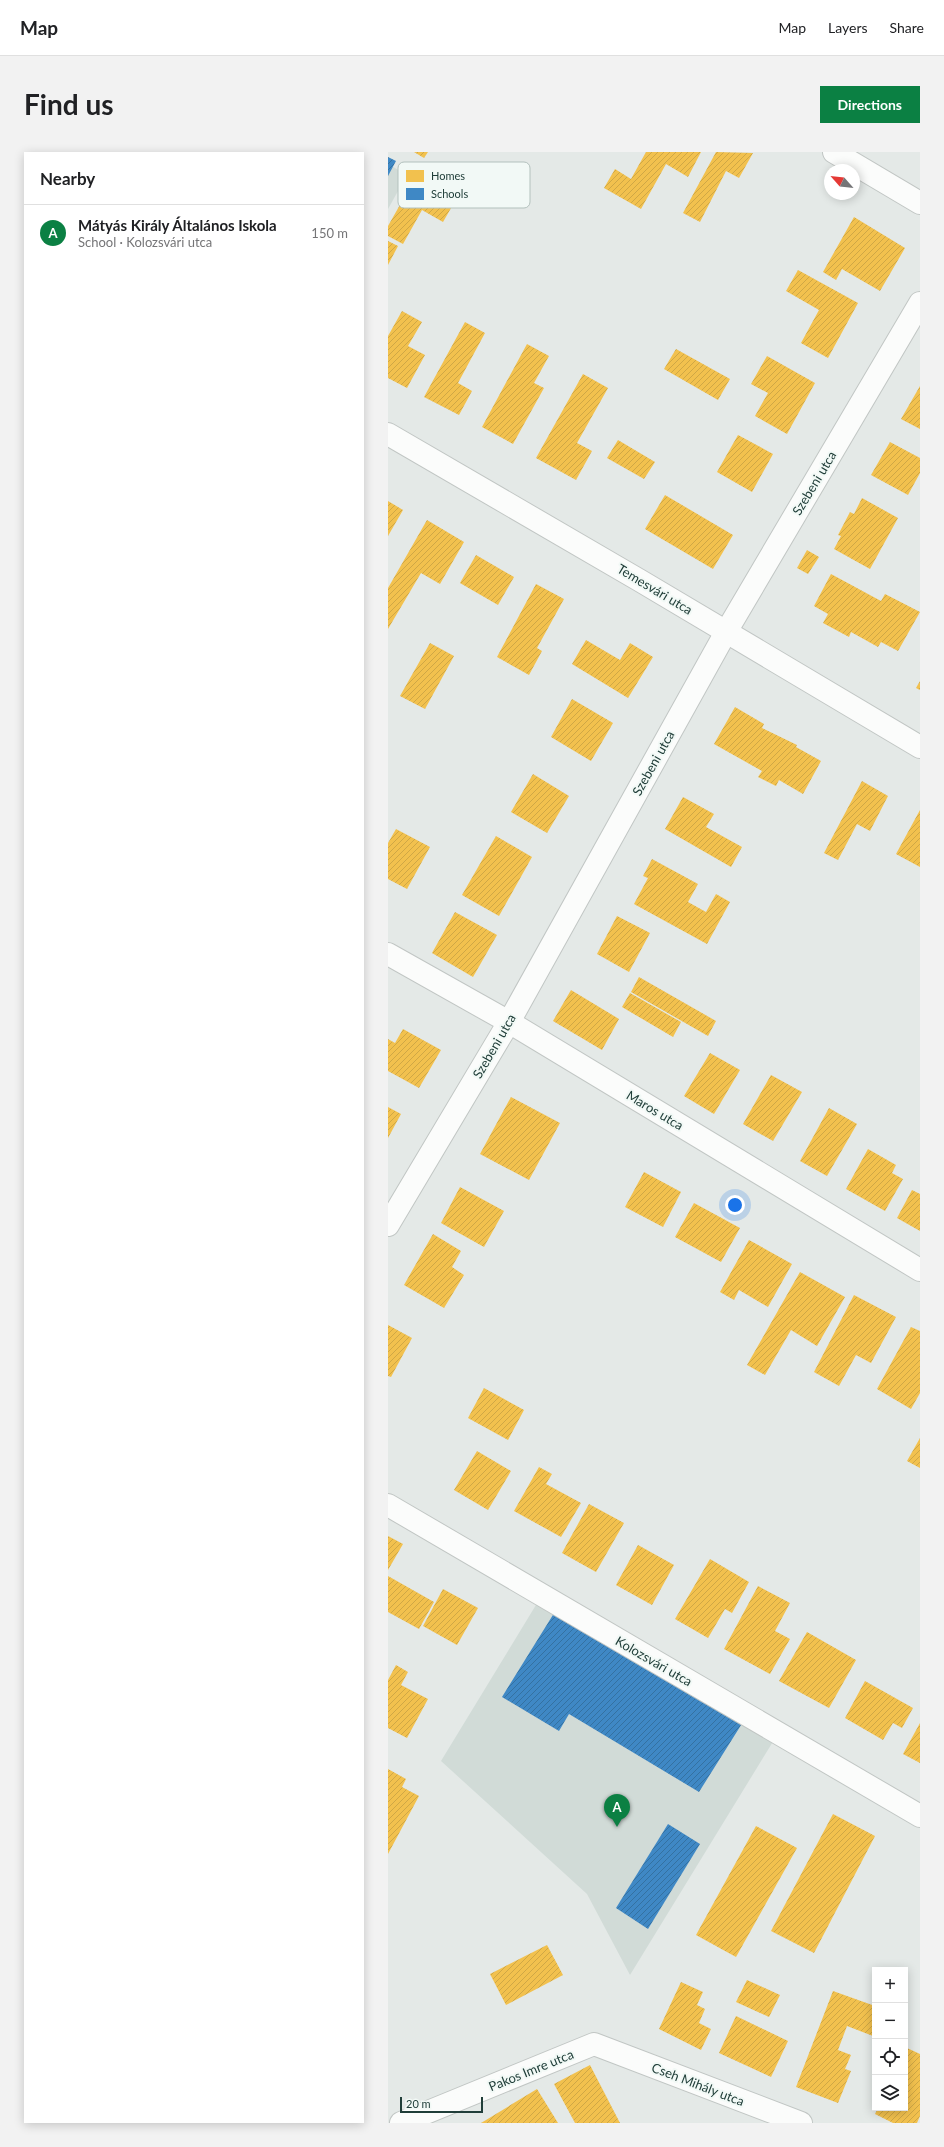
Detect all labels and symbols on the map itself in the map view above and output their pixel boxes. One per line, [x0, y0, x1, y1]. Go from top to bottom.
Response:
legend [398, 162, 530, 208]
north arrow [824, 164, 860, 200]
text: Homes [431, 169, 465, 182]
text: Schools [431, 187, 468, 200]
street label: Szebeni utca [789, 448, 839, 518]
street label: Temesvári utca [615, 560, 695, 618]
street label: Szebeni utca [629, 728, 677, 798]
street label: Szebeni utca [469, 1011, 519, 1081]
street label: Maros utca [624, 1087, 686, 1133]
your location [725, 1195, 745, 1215]
street label: Kolozsvári utca [613, 1633, 695, 1689]
pin: A [604, 1794, 630, 1827]
street label: Pakos Imre utca [486, 2046, 576, 2094]
street label: Cseh Mihály utca [649, 2059, 747, 2109]
scale bar [400, 2095, 483, 2114]

